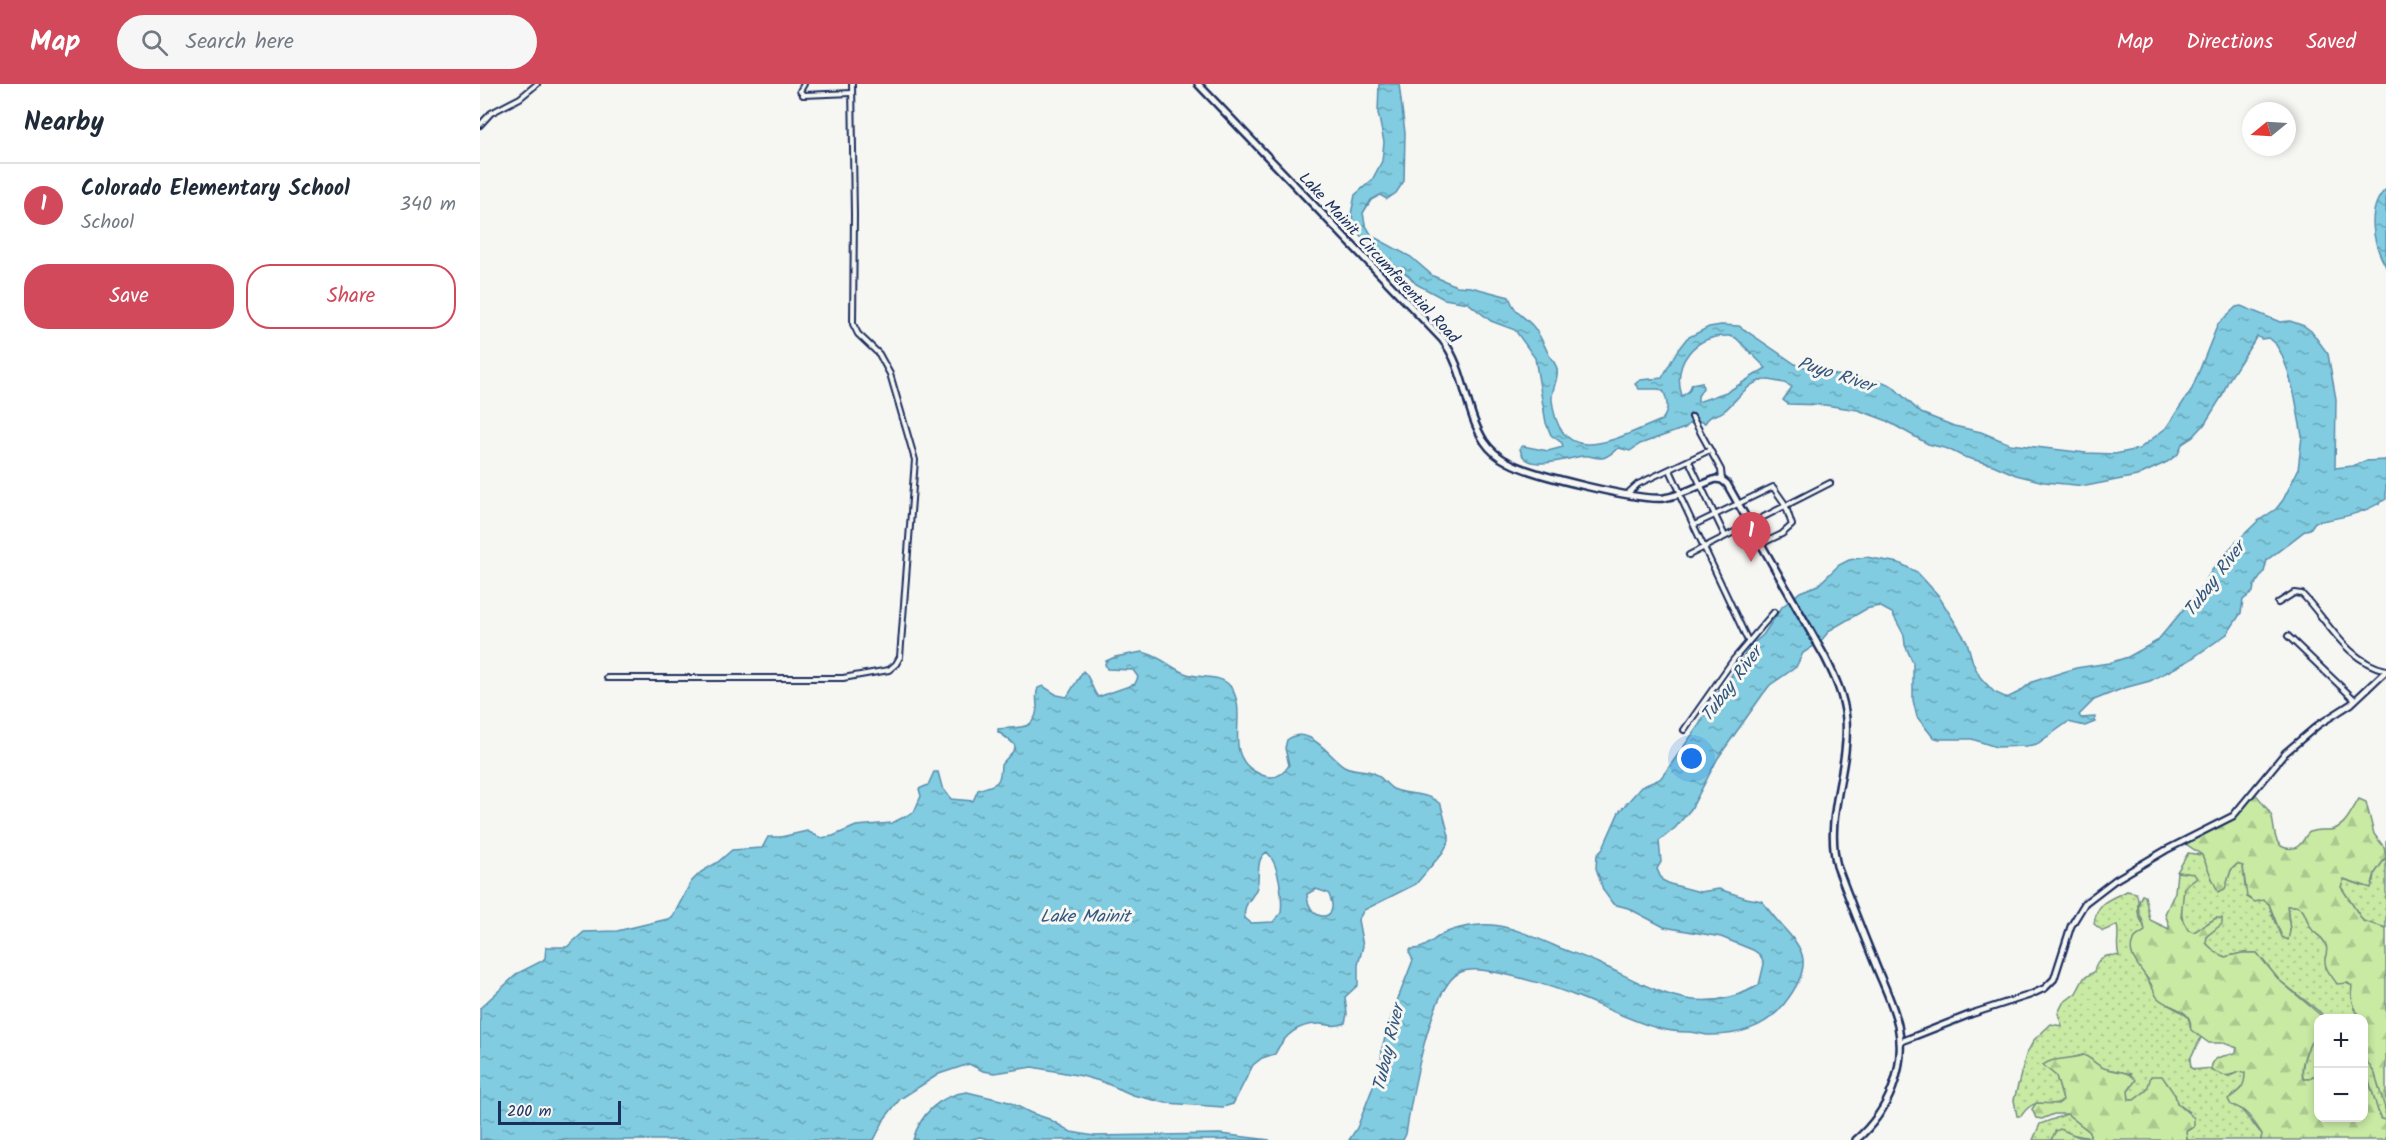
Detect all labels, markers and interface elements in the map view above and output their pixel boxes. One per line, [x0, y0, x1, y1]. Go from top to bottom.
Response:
search box [117, 15, 537, 69]
text: Map [30, 20, 81, 65]
text: Search here [186, 25, 294, 60]
icon: search [138, 26, 171, 59]
text: Map [2117, 26, 2153, 59]
text: Directions [2186, 26, 2273, 59]
text: Saved [2306, 26, 2356, 59]
text: Nearby [24, 102, 104, 144]
north arrow [2242, 102, 2296, 156]
street label: Lake Mainit Circumferential Road [1292, 167, 1466, 350]
text: Colorado Elementary School [81, 172, 350, 207]
text: 1 [40, 189, 47, 221]
text: 340 m [400, 189, 456, 221]
text: School [81, 207, 134, 239]
button: Save [24, 264, 234, 329]
button: Share [246, 264, 456, 329]
water label: Puyo River [1794, 349, 1881, 403]
pin: 1 [1732, 512, 1770, 562]
water label: Tubay River [2177, 533, 2256, 624]
water label: Tubay River [1694, 638, 1773, 729]
your location [1677, 744, 1706, 773]
water label: Lake Mainit [1040, 903, 1133, 932]
water label: Tubay River [1365, 998, 1414, 1095]
map controls [2314, 1014, 2368, 1122]
button: + [2314, 1014, 2368, 1068]
button: − [2314, 1068, 2368, 1122]
scale bar [498, 1098, 621, 1126]
text: 200 m [507, 1099, 551, 1124]

